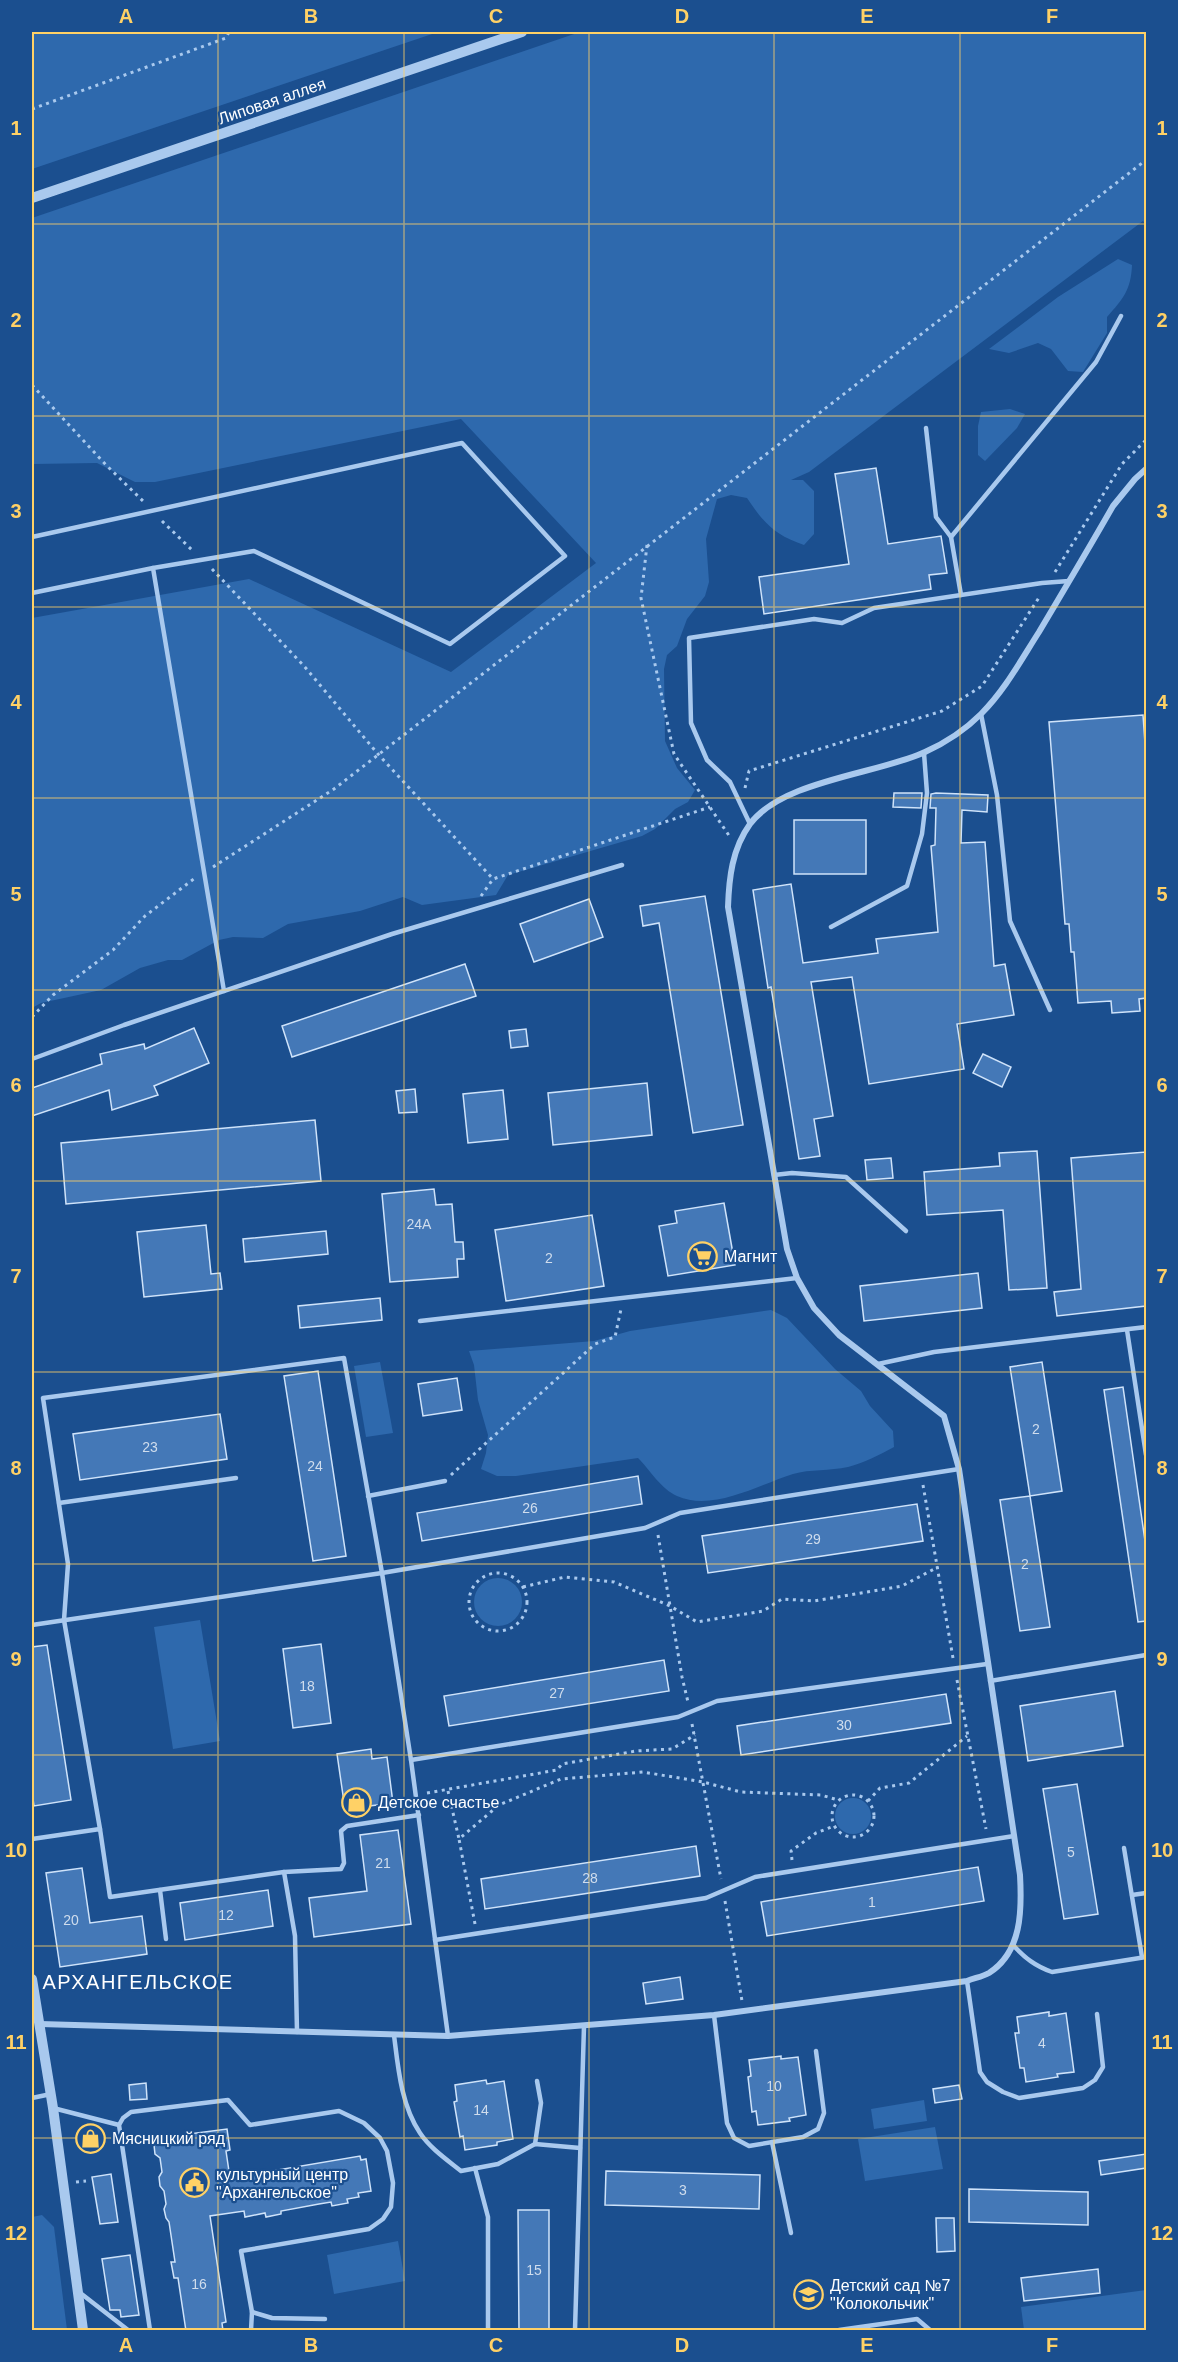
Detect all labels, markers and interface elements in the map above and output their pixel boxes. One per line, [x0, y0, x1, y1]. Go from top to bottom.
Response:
text: A [119, 5, 133, 27]
text: B [304, 5, 318, 27]
text: C [489, 5, 503, 27]
text: D [675, 5, 689, 27]
text: E [860, 5, 874, 27]
text: F [1046, 5, 1058, 27]
street label: Липовая аллея [216, 75, 328, 127]
text: 1 [10, 117, 22, 139]
text: 1 [1156, 117, 1168, 139]
text: 2 [10, 309, 22, 331]
text: 2 [1156, 309, 1168, 331]
text: 3 [10, 500, 22, 522]
text: 3 [1156, 500, 1168, 522]
text: 4 [10, 691, 22, 713]
text: 4 [1156, 691, 1168, 713]
text: 5 [10, 883, 22, 905]
text: 5 [1156, 883, 1168, 905]
text: 6 [10, 1074, 22, 1096]
text: 6 [1156, 1074, 1168, 1096]
house number: 24А [407, 1216, 432, 1232]
supermarket icon: Магнит [687, 1240, 719, 1272]
place label: Магнит [724, 1248, 778, 1265]
house number: 2 [545, 1250, 553, 1266]
text: 7 [10, 1265, 22, 1287]
text: 7 [1156, 1265, 1168, 1287]
house number: 2 [1032, 1421, 1040, 1437]
house number: 23 [142, 1439, 158, 1455]
text: 8 [10, 1457, 22, 1479]
text: 8 [1156, 1457, 1168, 1479]
house number: 24 [307, 1458, 323, 1474]
house number: 26 [522, 1500, 538, 1516]
house number: 29 [805, 1531, 821, 1547]
house number: 2 [1021, 1556, 1029, 1572]
text: 9 [10, 1648, 22, 1670]
text: 9 [1156, 1648, 1168, 1670]
house number: 18 [299, 1678, 315, 1694]
house number: 27 [549, 1685, 565, 1701]
house number: 30 [836, 1717, 852, 1733]
shop icon: Детское счастье [341, 1786, 373, 1818]
place label: Детское счастье [378, 1794, 499, 1811]
text: 10 [5, 1839, 27, 1861]
text: 10 [1151, 1839, 1173, 1861]
house number: 5 [1067, 1844, 1075, 1860]
house number: 21 [375, 1855, 391, 1871]
house number: 28 [582, 1870, 598, 1886]
house number: 1 [868, 1894, 876, 1910]
house number: 12 [218, 1907, 234, 1923]
house number: 20 [63, 1912, 79, 1928]
district label: АРХАНГЕЛЬСКОЕ [42, 1971, 234, 1993]
text: 11 [5, 2031, 27, 2053]
text: 11 [1151, 2031, 1173, 2053]
house number: 4 [1038, 2035, 1046, 2051]
house number: 10 [766, 2078, 782, 2094]
house number: 14 [473, 2102, 489, 2118]
shop icon: Мясницкий ряд [75, 2122, 107, 2154]
place label: Мясницкий ряд [112, 2130, 226, 2147]
place label: культурный центр "Архангельское" [216, 2166, 348, 2201]
public building icon: культурный центр "Архангельское" [179, 2167, 211, 2199]
house number: 3 [679, 2182, 687, 2198]
text: 12 [5, 2222, 27, 2244]
text: 12 [1151, 2222, 1173, 2244]
house number: 15 [526, 2262, 542, 2278]
house number: 16 [191, 2276, 207, 2292]
place label: Детский сад №7 "Колокольчик" [830, 2277, 951, 2312]
school or university icon: Детский сад №7 "Колокольчик" [793, 2278, 825, 2310]
text: A [119, 2334, 133, 2356]
text: B [304, 2334, 318, 2356]
text: C [489, 2334, 503, 2356]
text: D [675, 2334, 689, 2356]
text: E [860, 2334, 874, 2356]
text: F [1046, 2334, 1058, 2356]

